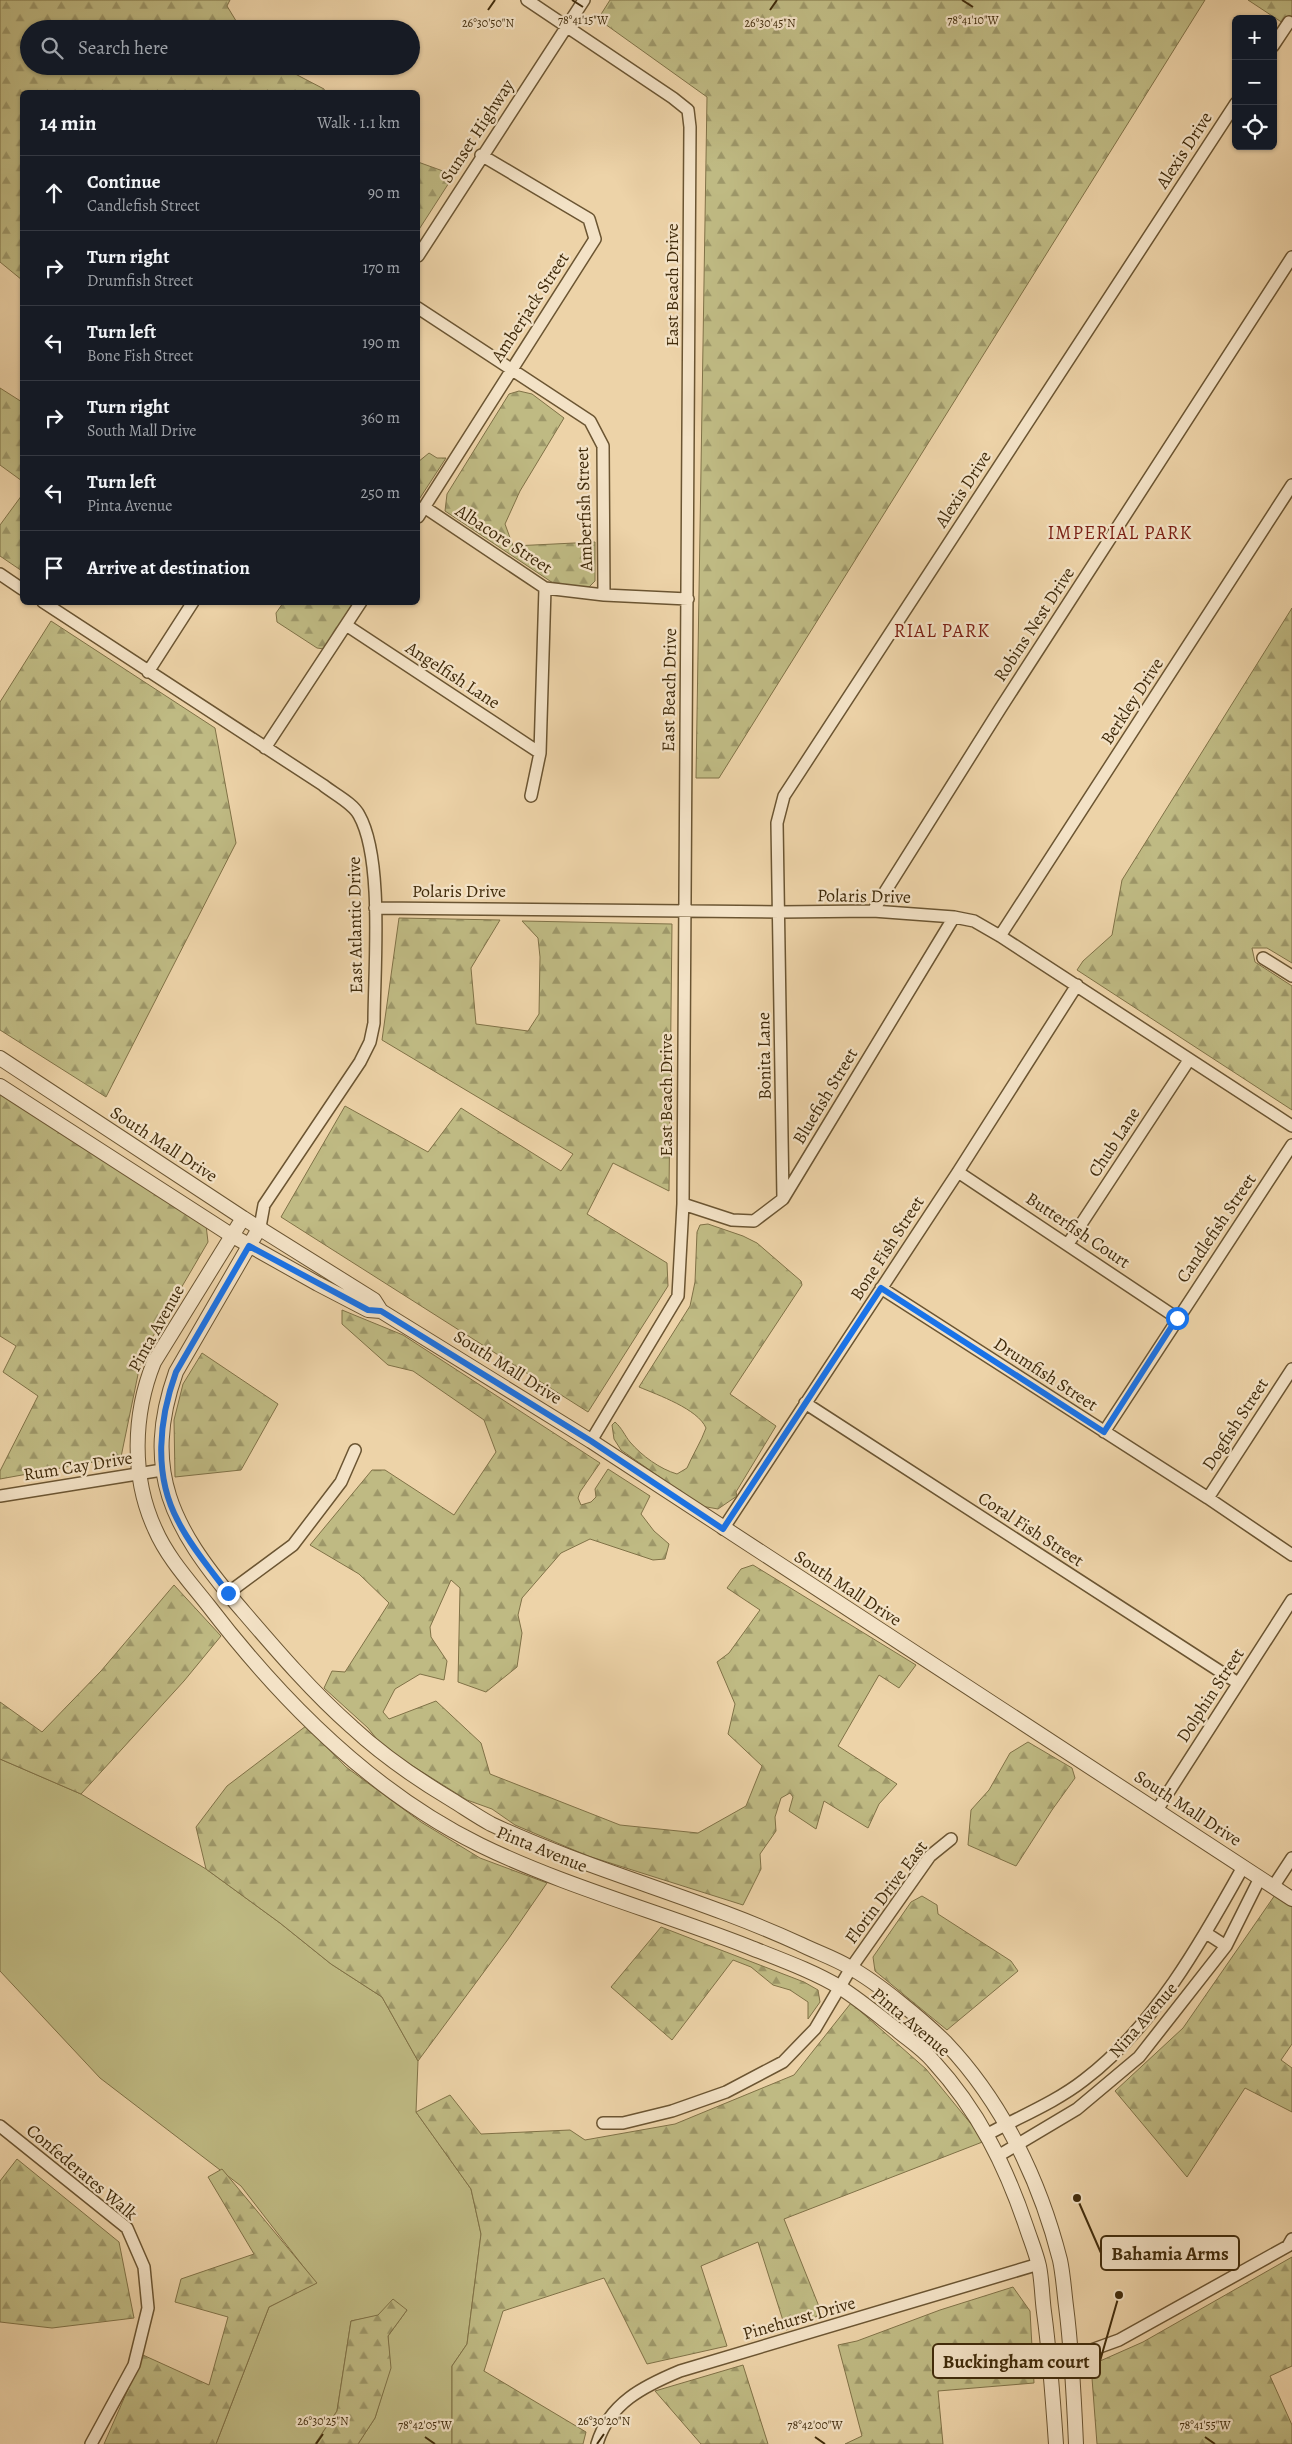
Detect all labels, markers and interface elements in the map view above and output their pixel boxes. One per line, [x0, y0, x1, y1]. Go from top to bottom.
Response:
text: 78°41'15"W [558, 12, 609, 28]
text: 78°41'10"W [947, 12, 1000, 28]
text: 26°30'50"N [462, 15, 514, 31]
text: 26°30'45"N [744, 15, 796, 31]
map controls [1232, 15, 1277, 150]
button: + [1232, 15, 1277, 60]
search box [20, 20, 420, 75]
icon: search [38, 34, 66, 62]
text: Search here [78, 35, 168, 61]
button: − [1232, 60, 1277, 105]
street label: Sunset Highway [434, 74, 520, 188]
button: locate [1232, 105, 1277, 150]
street label: Alexis Drive [1150, 107, 1218, 194]
text: 14 min [40, 109, 97, 137]
text: Walk · 1.1 km [317, 112, 400, 134]
text: Continue [87, 169, 161, 195]
icon: ahead [40, 179, 68, 207]
text: 90 m [368, 182, 400, 204]
text: Candlefish Street [87, 195, 200, 217]
street label: East Beach Drive [660, 223, 684, 347]
text: Turn right [87, 244, 169, 270]
street label: Amberjack Street [485, 247, 575, 367]
icon: right [40, 254, 68, 282]
text: 170 m [363, 257, 400, 279]
text: Drumfish Street [87, 270, 193, 292]
text: Turn left [87, 319, 156, 345]
icon: left [40, 329, 68, 357]
text: 190 m [362, 332, 400, 354]
text: Bone Fish Street [87, 345, 193, 367]
text: Turn right [87, 394, 169, 420]
icon: right [40, 404, 68, 432]
text: 360 m [361, 407, 400, 429]
text: South Mall Drive [87, 420, 197, 442]
street label: Amberfish Street [570, 446, 598, 573]
street label: Alexis Drive [929, 446, 997, 533]
text: Turn left [87, 469, 156, 495]
icon: left [40, 479, 68, 507]
text: 250 m [361, 482, 400, 504]
text: Pinta Avenue [87, 495, 173, 517]
street label: Albacore Street [450, 498, 557, 579]
district label: IMPERIAL PARK [1047, 520, 1193, 546]
icon: arrive [40, 554, 68, 582]
text: Arrive at destination [87, 555, 250, 581]
street label: Robins Nest Drive [988, 562, 1080, 686]
district label: RIAL PARK [894, 618, 990, 644]
street label: East Beach Drive [656, 628, 682, 752]
street label: Angelfish Lane [400, 635, 505, 714]
street label: Berkley Drive [1095, 653, 1169, 749]
street label: East Atlantic Drive [342, 856, 368, 994]
street label: Polaris Drive [412, 879, 506, 903]
street label: Polaris Drive [817, 883, 911, 909]
street label: Bonita Lane [751, 1012, 777, 1100]
street label: East Beach Drive [654, 1033, 678, 1157]
street label: Bluefish Street [787, 1043, 863, 1149]
street label: South Mall Drive [106, 1100, 222, 1188]
street label: Chub Lane [1082, 1102, 1146, 1182]
street label: Candlefish Street [1171, 1169, 1261, 1287]
street label: Butterfish Court [1021, 1186, 1135, 1274]
street label: Bone Fish Street [844, 1191, 930, 1305]
street label: Pinta Avenue [122, 1280, 190, 1376]
route start [1166, 1307, 1189, 1330]
street label: South Mall Drive [449, 1324, 567, 1410]
street label: Drumfish Street [989, 1331, 1103, 1417]
street label: Dogfish Street [1196, 1373, 1274, 1475]
street label: Rum Cay Drive [22, 1446, 134, 1486]
street label: Coral Fish Street [973, 1486, 1089, 1572]
street label: South Mall Drive [790, 1544, 906, 1632]
route end [217, 1582, 240, 1605]
street label: Dolphin Street [1171, 1643, 1249, 1747]
street label: South Mall Drive [1130, 1764, 1246, 1852]
street label: Pinta Avenue [493, 1820, 591, 1878]
street label: Florin Drive East [839, 1835, 933, 1949]
street label: Nina Avenue [1103, 1977, 1183, 2063]
street label: Pinta Avenue [866, 1982, 956, 2062]
street label: Confederates Walk [21, 2118, 143, 2226]
callout: Bahamia Arms [1101, 2236, 1239, 2270]
text: Bahamia Arms [1111, 2241, 1229, 2267]
street label: Pinehurst Drive [740, 2290, 858, 2346]
callout: Buckingham court [933, 2344, 1100, 2378]
text: Buckingham court [942, 2349, 1090, 2375]
text: 26°30'25"N [297, 2413, 349, 2429]
text: 26°30'20"N [578, 2413, 631, 2429]
text: 78°42'05"W [398, 2417, 453, 2433]
text: 78°42'00"W [787, 2417, 843, 2433]
text: 78°41'55"W [1179, 2417, 1231, 2433]

